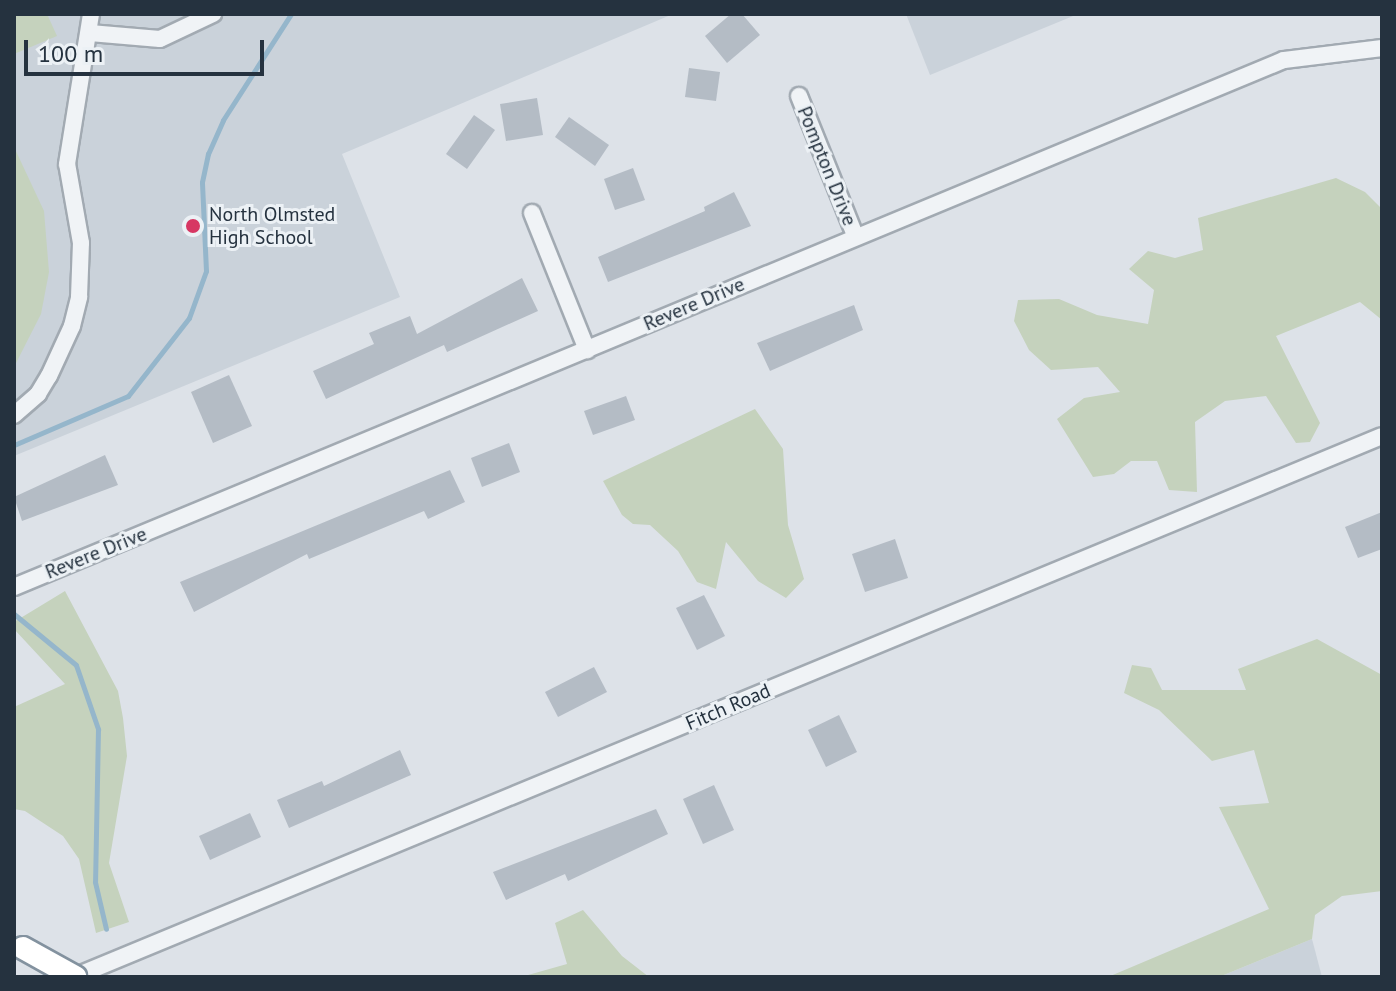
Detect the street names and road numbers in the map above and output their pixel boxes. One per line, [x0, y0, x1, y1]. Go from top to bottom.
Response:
street label: Pompton Drive [792, 103, 862, 229]
street label: Revere Drive [640, 272, 748, 336]
street label: Revere Drive [42, 522, 150, 584]
street label: Fitch Road [682, 678, 774, 736]

